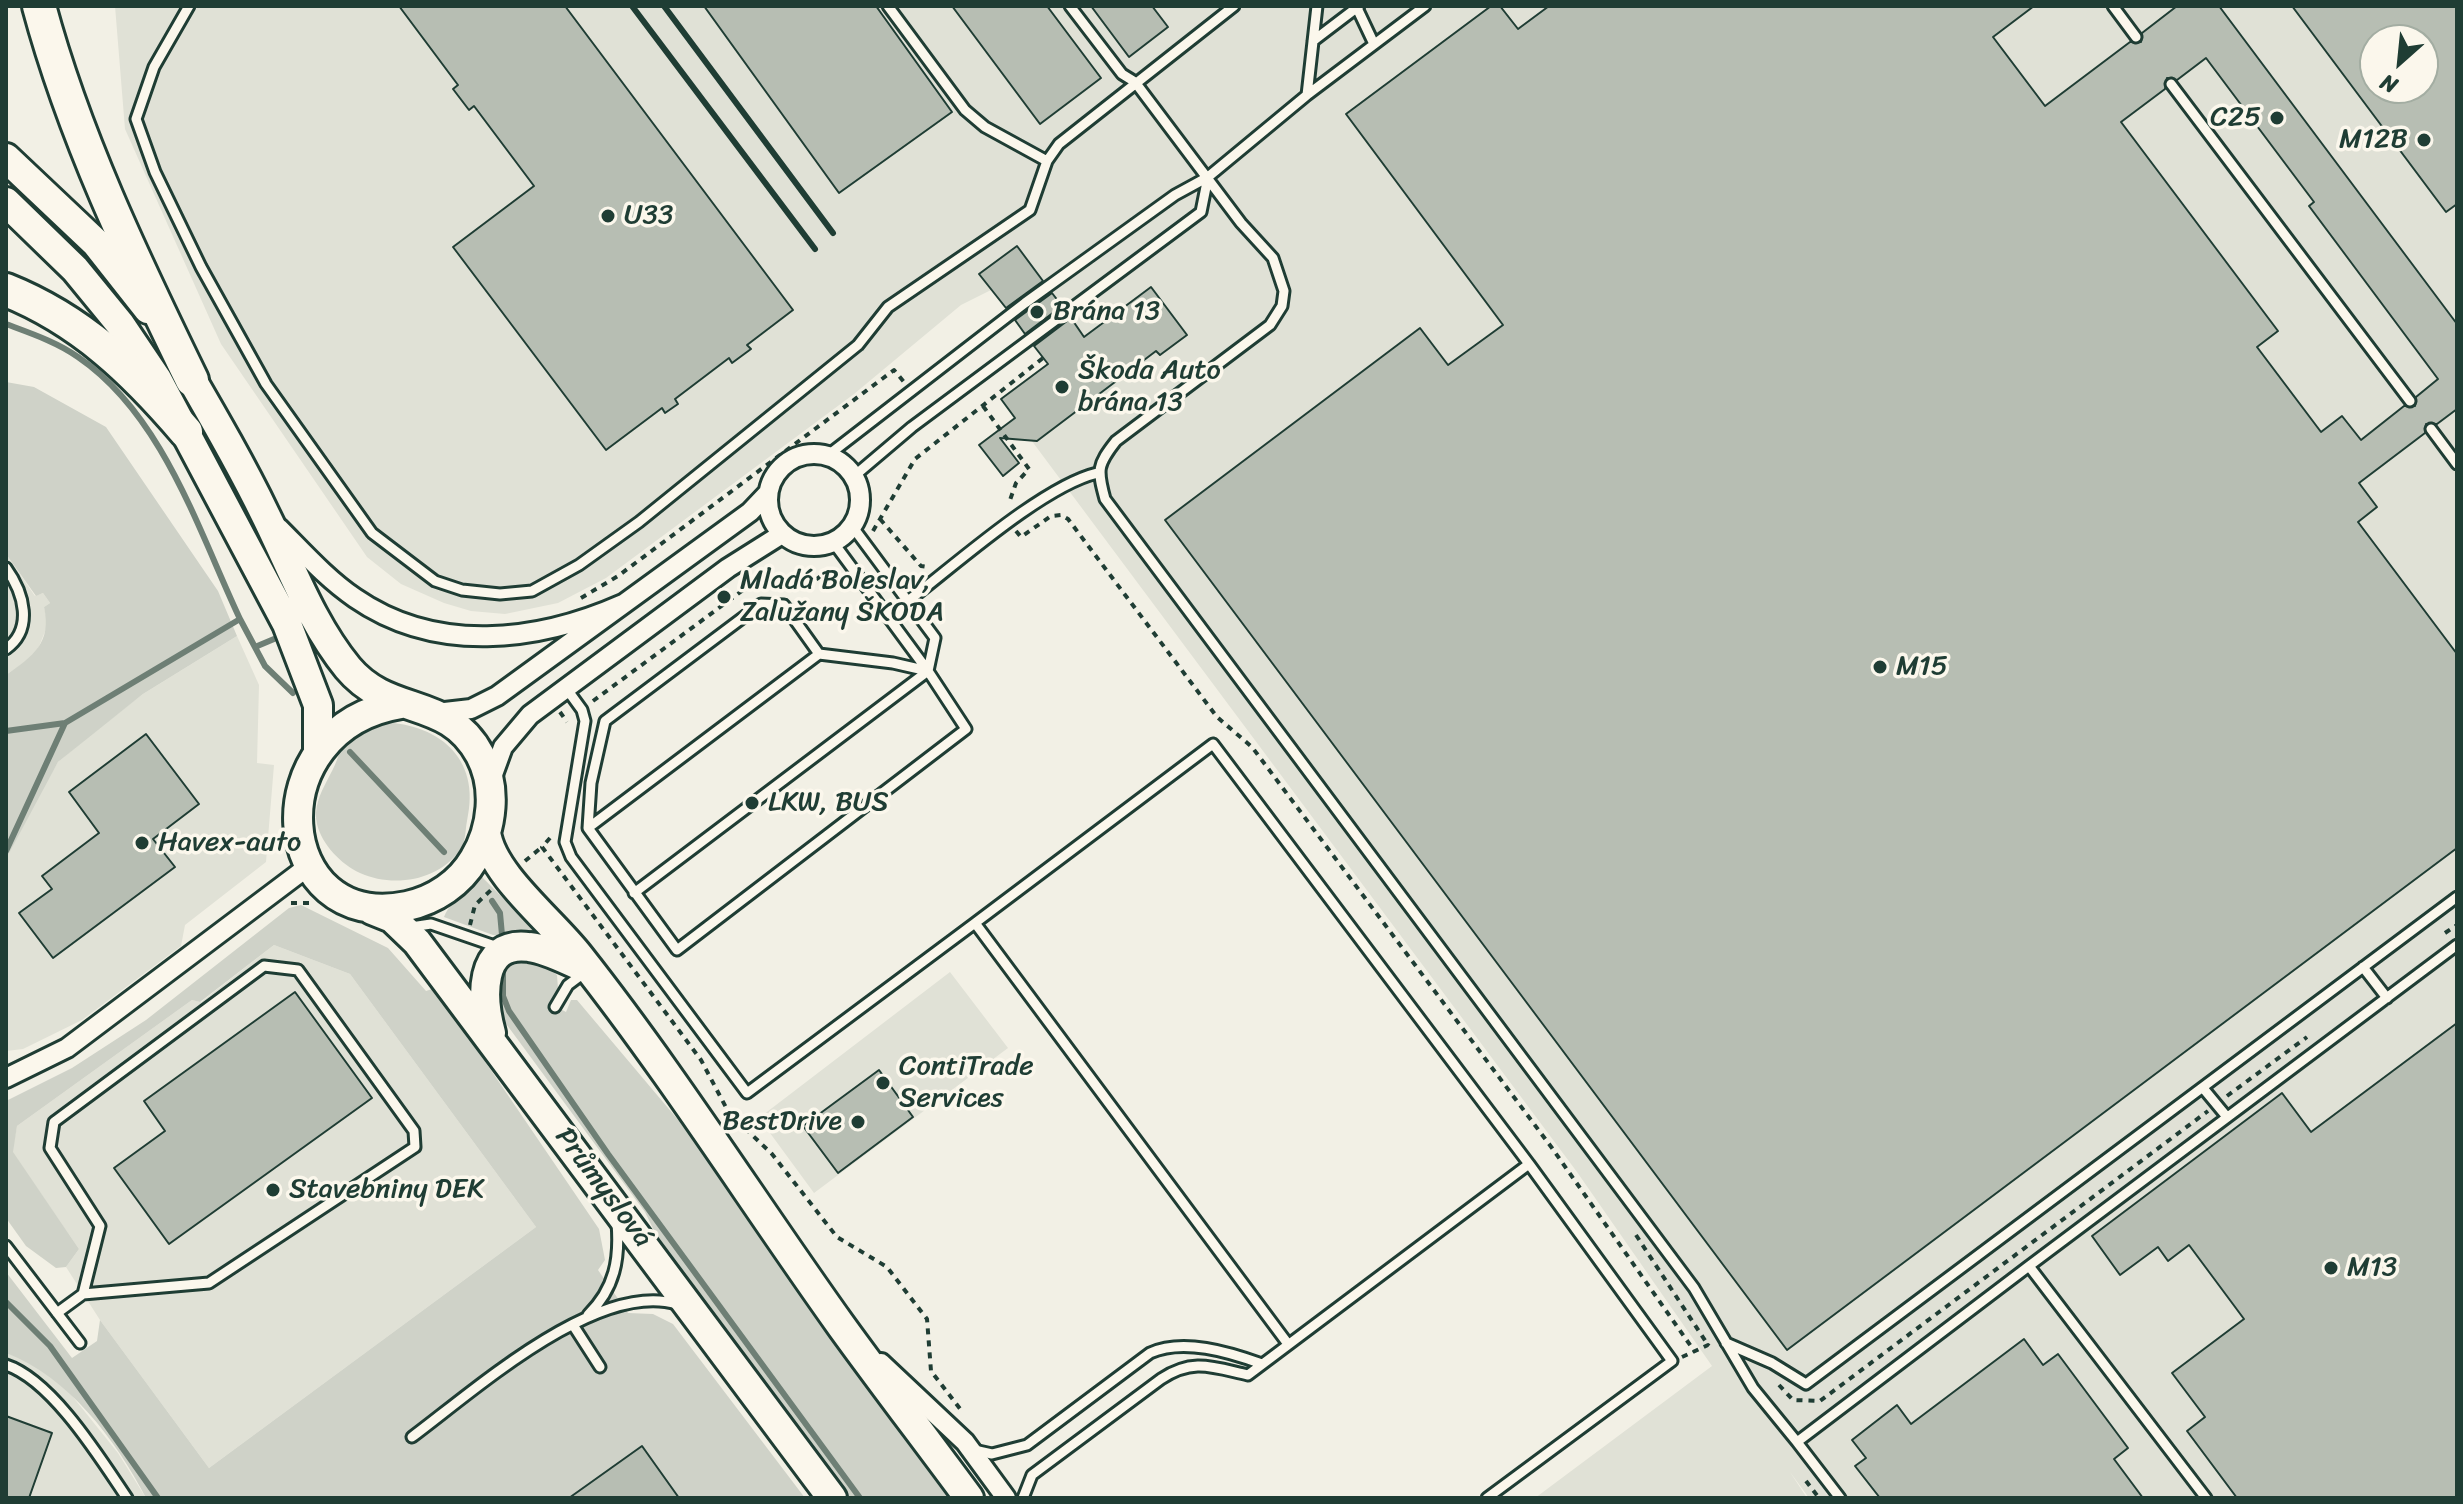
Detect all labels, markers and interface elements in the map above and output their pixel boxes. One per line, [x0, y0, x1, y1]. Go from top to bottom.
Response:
north arrow [2359, 24, 2439, 104]
text: N [2373, 63, 2404, 105]
place label: C25 [2210, 101, 2261, 135]
marker: C25 [2268, 109, 2286, 127]
place label: M12B [2339, 123, 2408, 157]
marker: M12B [2415, 131, 2433, 149]
place label: U33 [624, 199, 673, 233]
marker: U33 [599, 207, 617, 225]
place label: Brána 13 [1053, 295, 1160, 329]
marker: Brána 13 [1028, 303, 1046, 321]
place label: Škoda Auto brána 13 [1078, 354, 1221, 420]
marker: Škoda Auto brána 13 [1053, 378, 1071, 396]
place label: Mladá Boleslav, Zalužany ŠKODA [740, 564, 944, 630]
marker: Mladá Boleslav, Zalužany ŠKODA [715, 588, 733, 606]
place label: M15 [1896, 650, 1948, 684]
marker: M15 [1871, 658, 1889, 676]
place label: LKW, BUS [768, 786, 889, 820]
marker: LKW, BUS [743, 794, 761, 812]
place label: Havex-auto [158, 826, 301, 860]
marker: Havex-auto [133, 834, 151, 852]
place label: ContiTrade Services [899, 1050, 1034, 1116]
marker: ContiTrade Services [874, 1074, 892, 1092]
place label: BestDrive [722, 1105, 842, 1139]
marker: BestDrive [849, 1113, 867, 1131]
street label: Průmyslová [547, 1121, 659, 1255]
place label: Stavebniny DEK [289, 1173, 484, 1207]
marker: Stavebniny DEK [264, 1181, 282, 1199]
place label: M13 [2347, 1251, 2397, 1285]
marker: M13 [2322, 1259, 2340, 1277]

